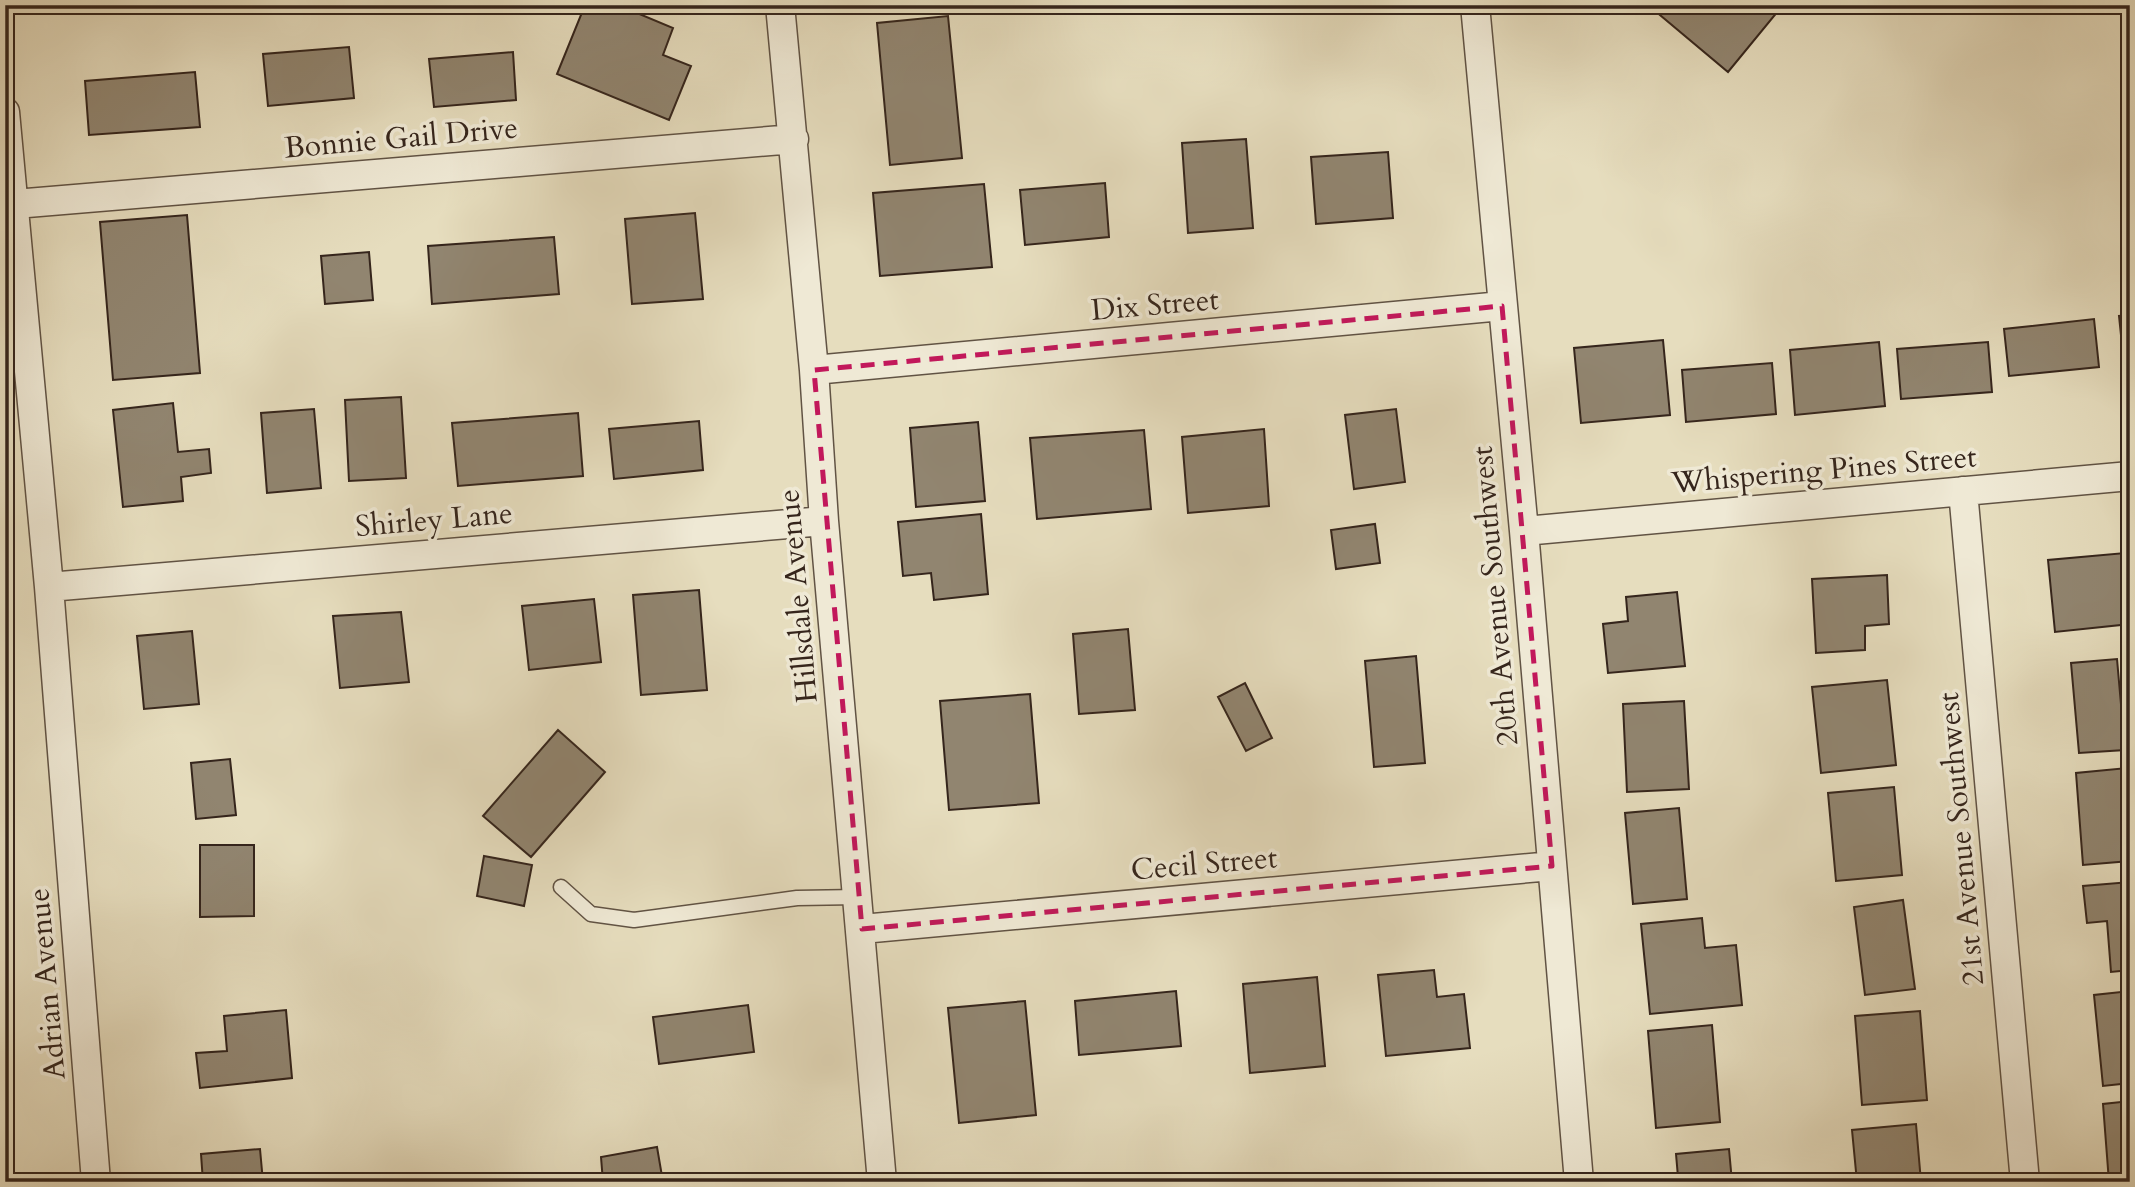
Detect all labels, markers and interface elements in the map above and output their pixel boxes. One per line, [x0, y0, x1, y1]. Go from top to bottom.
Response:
street label: Bonnie Gail Drive [283, 107, 519, 169]
street label: Dix Street [1089, 279, 1221, 331]
street label: Whispering Pines Street [1669, 436, 1979, 504]
street label: 20th Avenue Southwest [1461, 444, 1529, 748]
street label: Hillsdale Avenue [768, 487, 828, 705]
street label: Shirley Lane [354, 493, 514, 547]
street label: 21st Avenue Southwest [1928, 690, 1994, 987]
street label: Cecil Street [1129, 837, 1279, 891]
street label: Adrian Avenue [18, 887, 76, 1081]

